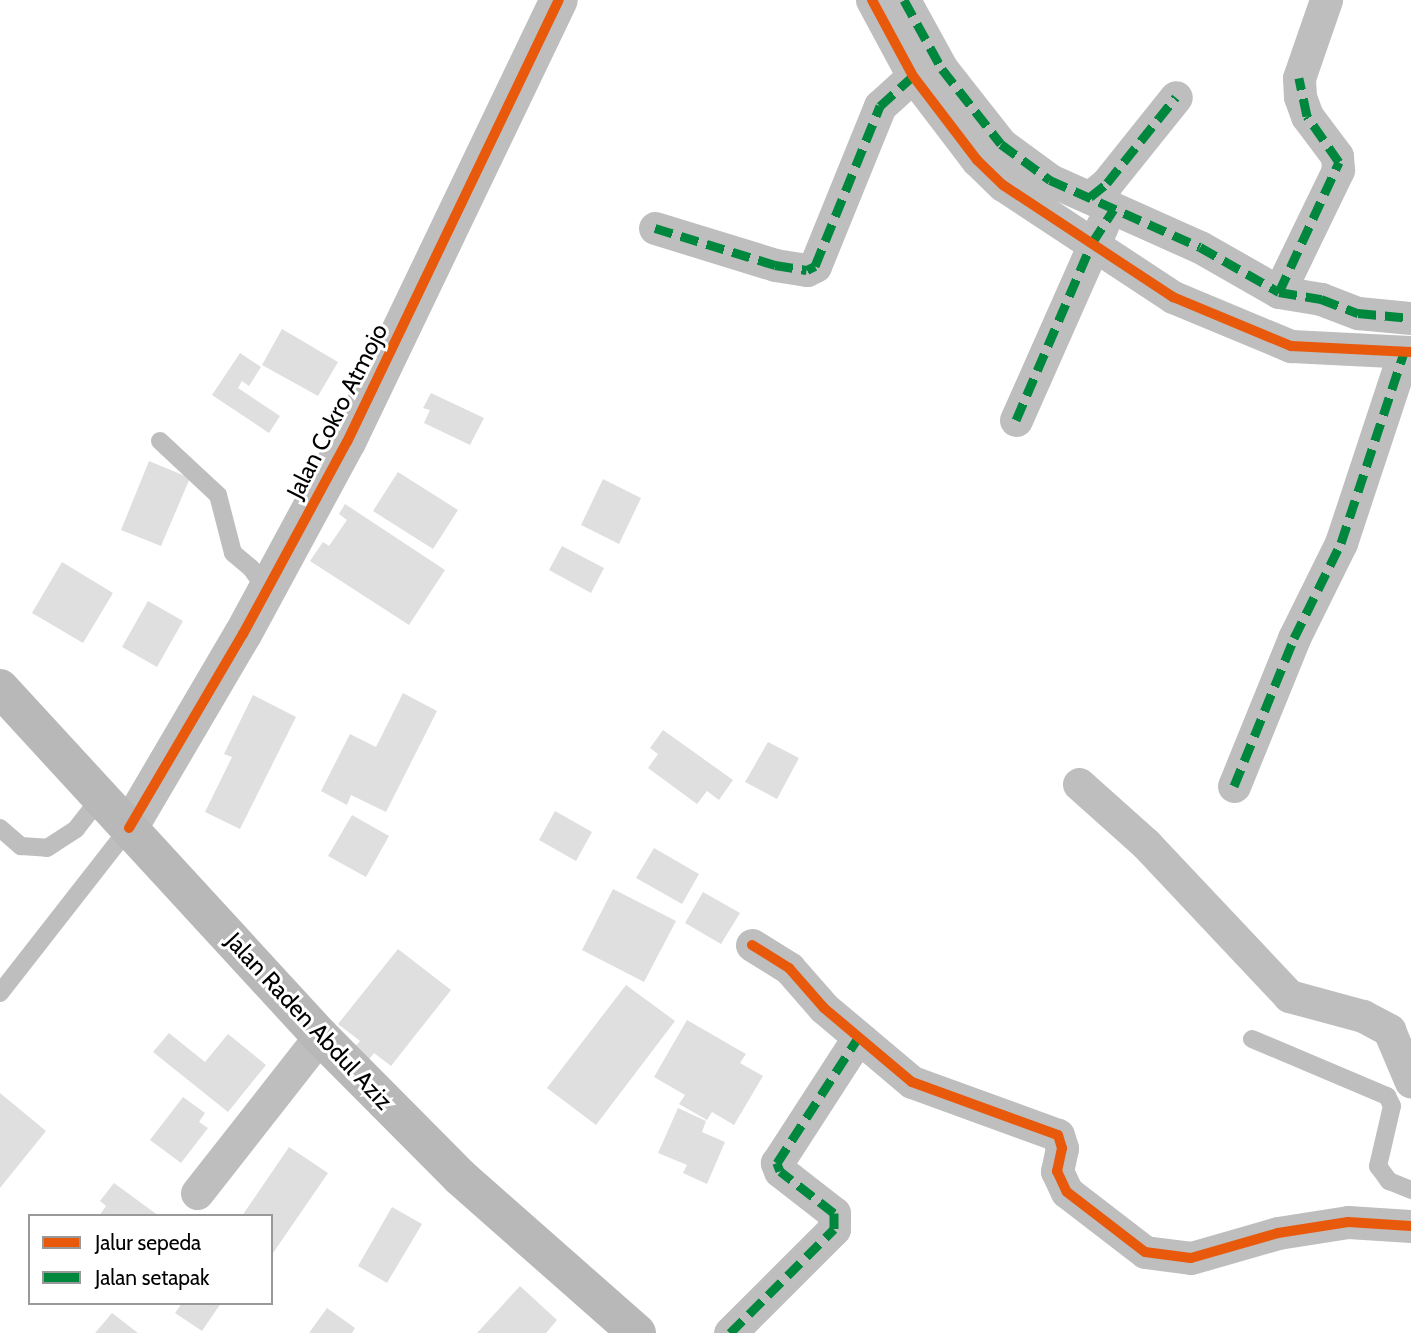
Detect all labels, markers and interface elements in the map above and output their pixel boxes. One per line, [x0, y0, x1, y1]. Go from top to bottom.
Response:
street label: Jalan Cokro Atmojo [280, 319, 394, 503]
street label: Jalan Raden Abdul Aziz [220, 927, 398, 1115]
legend [28, 1214, 273, 1305]
text: Jalur sepeda [95, 1230, 201, 1255]
text: Jalan setapak [95, 1265, 210, 1290]

